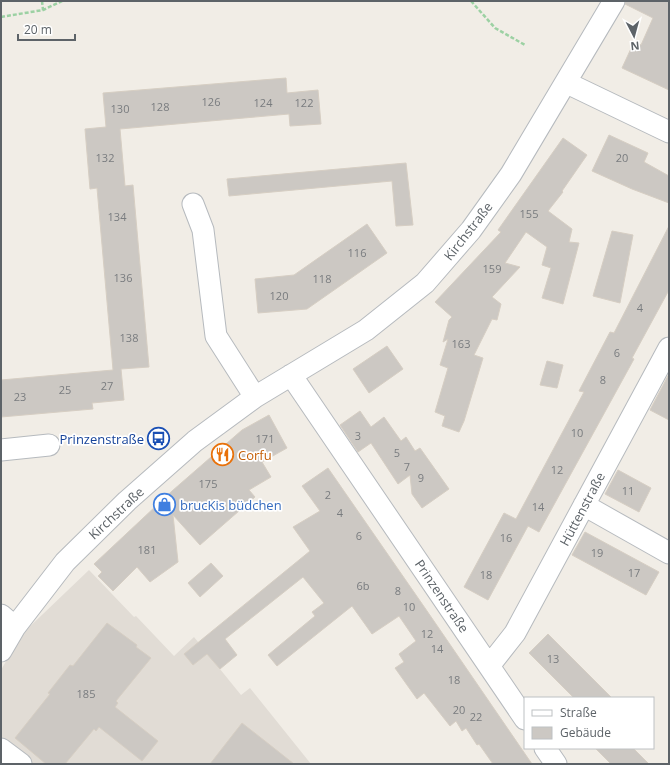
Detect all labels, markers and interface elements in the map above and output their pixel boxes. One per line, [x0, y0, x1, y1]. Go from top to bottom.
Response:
scale bar [18, 16, 75, 42]
north arrow [614, 16, 654, 56]
text: 20 m [24, 21, 52, 38]
text: N [630, 39, 640, 54]
house number: 126 [202, 94, 220, 109]
house number: 124 [254, 95, 273, 110]
house number: 122 [295, 95, 313, 110]
house number: 128 [151, 99, 169, 114]
house number: 130 [111, 101, 129, 116]
house number: 132 [96, 150, 114, 165]
house number: 20 [616, 150, 628, 165]
street label: Kirchstraße [440, 198, 496, 264]
house number: 155 [520, 206, 538, 221]
house number: 134 [108, 209, 127, 224]
house number: 116 [348, 245, 366, 260]
house number: 159 [483, 261, 501, 276]
house number: 136 [114, 270, 132, 285]
house number: 118 [313, 271, 331, 286]
house number: 120 [270, 288, 288, 303]
house number: 4 [637, 300, 644, 315]
house number: 138 [120, 330, 138, 345]
house number: 163 [452, 336, 470, 351]
house number: 6 [614, 345, 620, 360]
house number: 8 [600, 372, 606, 387]
house number: 27 [101, 378, 113, 393]
house number: 25 [59, 382, 71, 397]
house number: 23 [14, 389, 26, 404]
house number: 10 [571, 425, 583, 440]
bus stop icon: Prinzenstraße [146, 426, 172, 452]
house number: 3 [355, 428, 361, 443]
place label: Prinzenstraße [59, 430, 144, 448]
house number: 171 [256, 431, 274, 446]
restaurant icon: Corfu [210, 442, 236, 468]
house number: 5 [394, 445, 400, 460]
place label: Corfu [238, 446, 272, 464]
house number: 7 [404, 459, 410, 474]
house number: 12 [551, 462, 563, 477]
street label: Hüttenstraße [555, 469, 609, 549]
house number: 9 [418, 470, 424, 485]
house number: 175 [199, 476, 217, 491]
street label: Kirchstraße [84, 483, 148, 543]
house number: 11 [622, 483, 634, 498]
house number: 2 [325, 487, 331, 502]
shop icon: brucKis büdchen [152, 492, 178, 518]
place label: brucKis büdchen [180, 496, 282, 514]
house number: 14 [532, 499, 545, 514]
house number: 4 [337, 505, 344, 520]
house number: 6 [356, 528, 362, 543]
house number: 16 [500, 530, 512, 545]
house number: 181 [138, 542, 156, 557]
house number: 19 [591, 545, 603, 560]
street label: Prinzenstraße [411, 556, 473, 636]
house number: 17 [628, 565, 640, 580]
house number: 18 [480, 567, 492, 582]
house number: 6b [356, 578, 370, 593]
house number: 8 [395, 583, 401, 598]
house number: 10 [403, 599, 415, 614]
house number: 12 [421, 626, 433, 641]
house number: 14 [431, 641, 444, 656]
house number: 13 [547, 651, 559, 666]
house number: 18 [448, 672, 460, 687]
house number: 185 [77, 686, 95, 701]
legend [524, 697, 654, 749]
house number: 20 [453, 702, 465, 717]
text: Straße [560, 704, 597, 721]
house number: 22 [470, 709, 482, 724]
text: Gebäude [560, 724, 611, 741]

